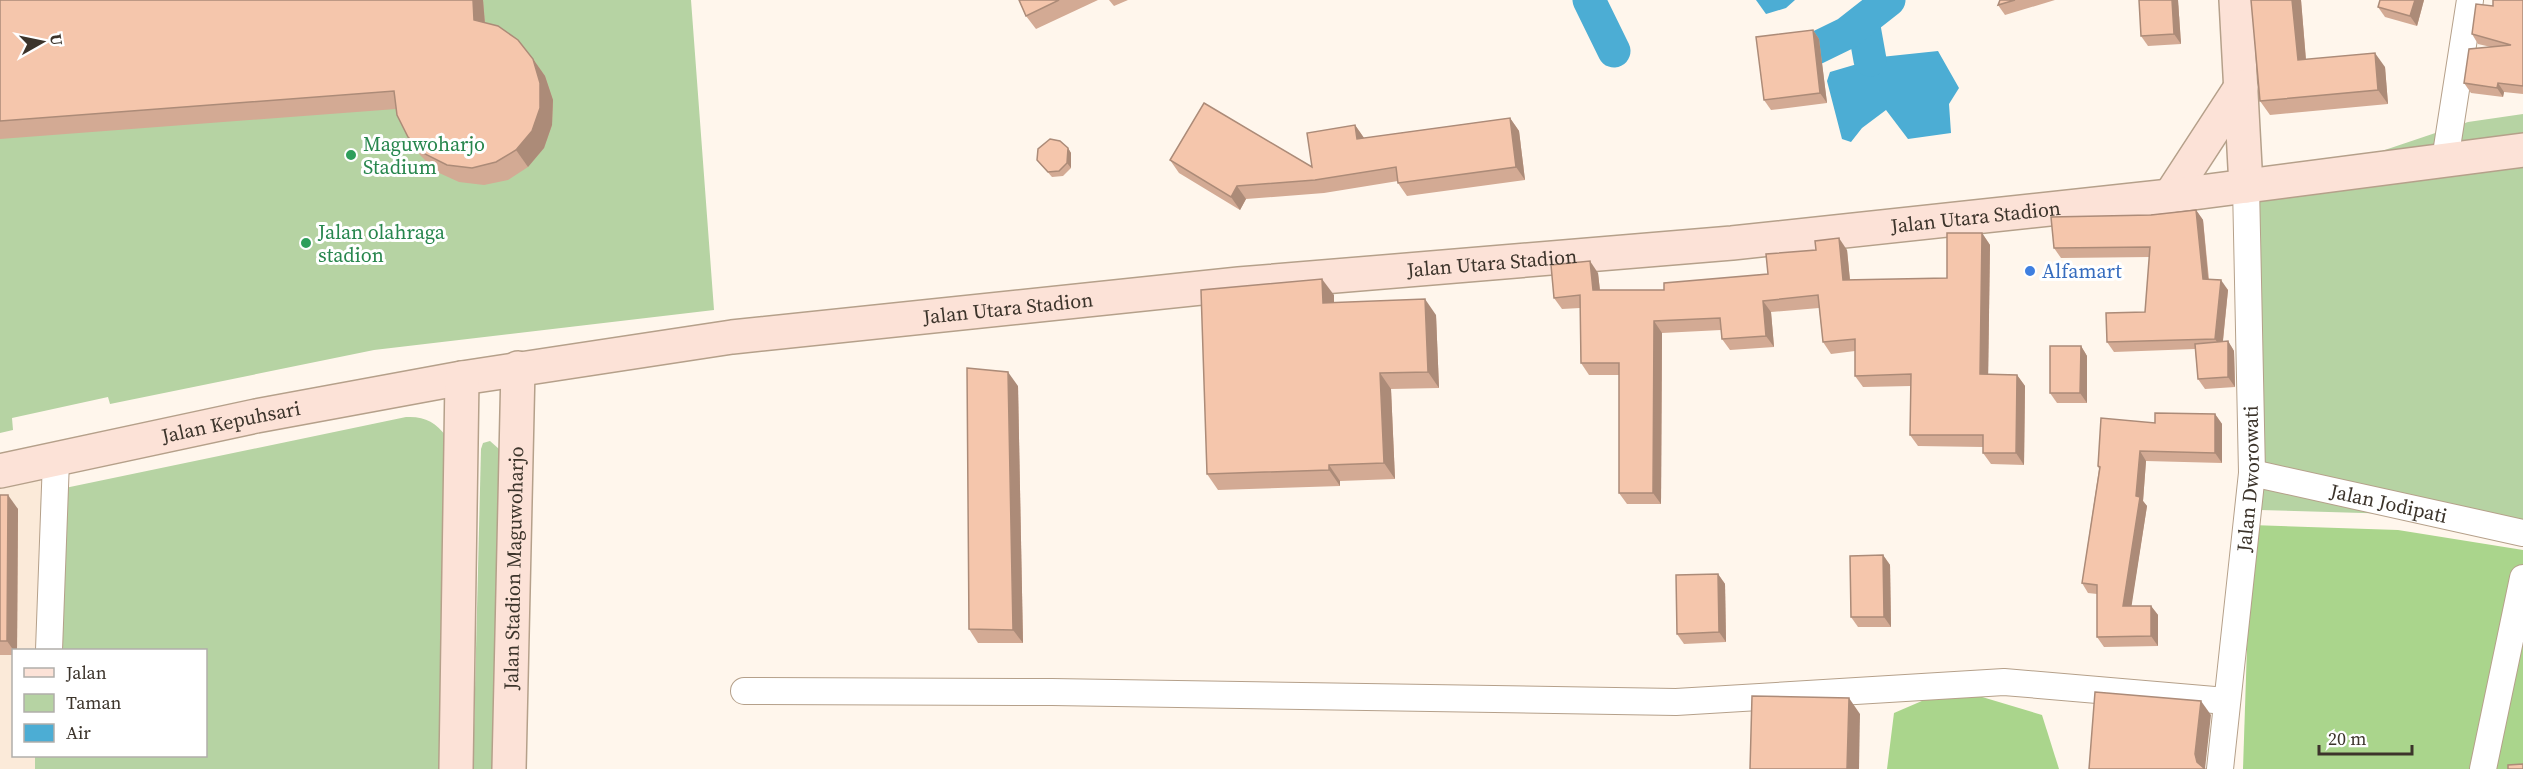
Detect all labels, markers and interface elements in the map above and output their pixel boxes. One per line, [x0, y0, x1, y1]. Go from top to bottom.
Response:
north arrow [12, 12, 72, 72]
text: U [45, 32, 69, 47]
place label: Maguwoharjo Stadium [363, 130, 485, 181]
marker: Maguwoharjo Stadium [344, 148, 358, 162]
street label: Jalan Utara Stadion [1888, 194, 2062, 240]
place label: Jalan olahraga stadion [317, 218, 446, 269]
marker: Jalan olahraga stadion [299, 236, 313, 250]
street label: Jalan Utara Stadion [1405, 242, 1578, 284]
place label: Alfamart [2042, 257, 2122, 285]
marker: Alfamart [2023, 264, 2037, 278]
street label: Jalan Utara Stadion [921, 285, 1094, 331]
street label: Jalan Kepuhsari [158, 394, 303, 450]
street label: Jalan Dworowati [2229, 405, 2266, 554]
street label: Jalan Stadion Maguwoharjo [497, 446, 530, 691]
street label: Jalan Jodipati [2326, 476, 2450, 530]
legend [12, 649, 207, 757]
text: Jalan [65, 660, 107, 685]
text: Taman [66, 690, 121, 715]
scale bar [2319, 718, 2412, 756]
text: Air [66, 720, 91, 745]
text: 20 m [2328, 726, 2366, 751]

